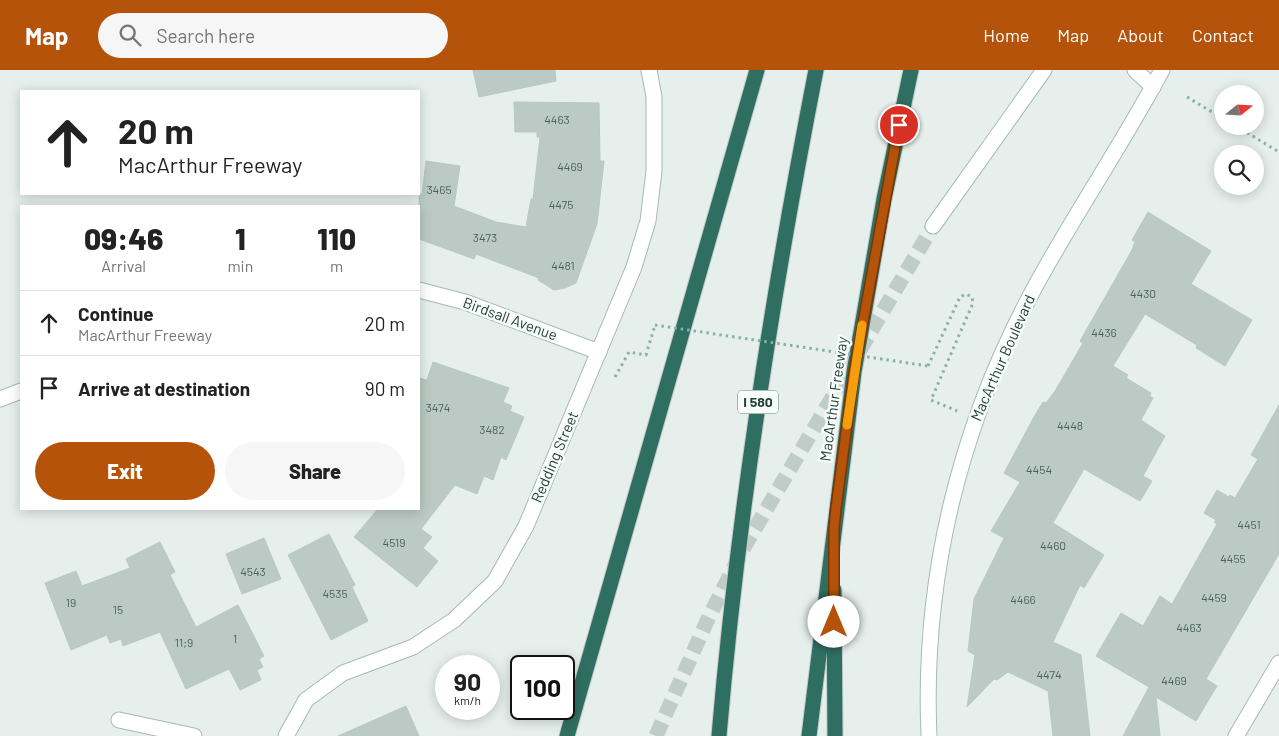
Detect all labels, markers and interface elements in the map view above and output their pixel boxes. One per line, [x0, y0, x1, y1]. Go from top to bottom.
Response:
search box [98, 13, 448, 58]
text: Map [25, 21, 68, 50]
icon: search [116, 21, 144, 49]
text: Search here [156, 24, 255, 47]
text: Home [983, 24, 1029, 46]
text: Map [1057, 24, 1089, 46]
text: About [1117, 24, 1164, 46]
text: Contact [1192, 24, 1254, 46]
north arrow [1214, 85, 1264, 135]
map controls [1214, 85, 1264, 195]
pin [878, 104, 920, 146]
text: 20 m [118, 109, 194, 151]
icon: ahead [35, 110, 100, 175]
icon: arrive [885, 111, 913, 139]
house number: 4463 [544, 112, 570, 126]
button: search [1214, 145, 1264, 195]
text: MacArthur Freeway [118, 151, 302, 177]
house number: 4469 [557, 159, 583, 173]
house number: 3465 [426, 182, 452, 196]
house number: 4475 [549, 197, 573, 211]
text: 09:46 [84, 220, 163, 256]
text: 1 [235, 220, 246, 256]
text: 110 [317, 220, 356, 256]
house number: 3473 [473, 230, 497, 244]
text: Arrival [101, 256, 146, 275]
text: min [227, 256, 253, 275]
text: m [330, 256, 343, 275]
house number: 4481 [551, 258, 575, 272]
house number: 4430 [1130, 286, 1156, 300]
street label: MacArthur Boulevard [966, 292, 1038, 423]
street label: Birdsall Avenue [461, 293, 560, 343]
text: Continue [78, 302, 154, 325]
icon: ahead [35, 309, 63, 337]
text: 20 m [365, 312, 405, 335]
text: MacArthur Freeway [78, 325, 212, 344]
house number: 4436 [1091, 325, 1117, 339]
street label: MacArthur Freeway [815, 335, 851, 462]
icon: arrive [35, 374, 63, 402]
text: Arrive at destination [78, 377, 250, 400]
text: 90 m [365, 377, 405, 400]
road number: I 580 [738, 391, 778, 414]
house number: 3474 [426, 400, 450, 414]
street label: Redding Street [527, 408, 581, 505]
house number: 4448 [1057, 418, 1083, 432]
house number: 3482 [479, 422, 505, 436]
button: Exit [35, 442, 215, 500]
button: Share [225, 442, 405, 500]
house number: 4454 [1026, 462, 1052, 476]
house number: 4451 [1237, 517, 1261, 531]
house number: 4519 [383, 535, 405, 549]
house number: 4460 [1040, 538, 1066, 552]
house number: 4455 [1220, 551, 1246, 565]
house number: 4543 [240, 564, 266, 578]
house number: 4535 [322, 586, 348, 600]
house number: 4459 [1201, 590, 1227, 604]
house number: 4466 [1010, 592, 1036, 606]
house number: 19 [66, 595, 76, 609]
position arrow [807, 595, 859, 647]
house number: 15 [113, 602, 123, 616]
house number: 4463 [1176, 620, 1202, 634]
house number: 1 [233, 631, 237, 645]
house number: 11;9 [175, 635, 193, 649]
speed limit sign: 100 [510, 655, 575, 720]
text: 90 [454, 666, 481, 696]
house number: 4474 [1036, 667, 1062, 681]
house number: 4469 [1161, 673, 1187, 687]
text: km/h [454, 693, 481, 707]

